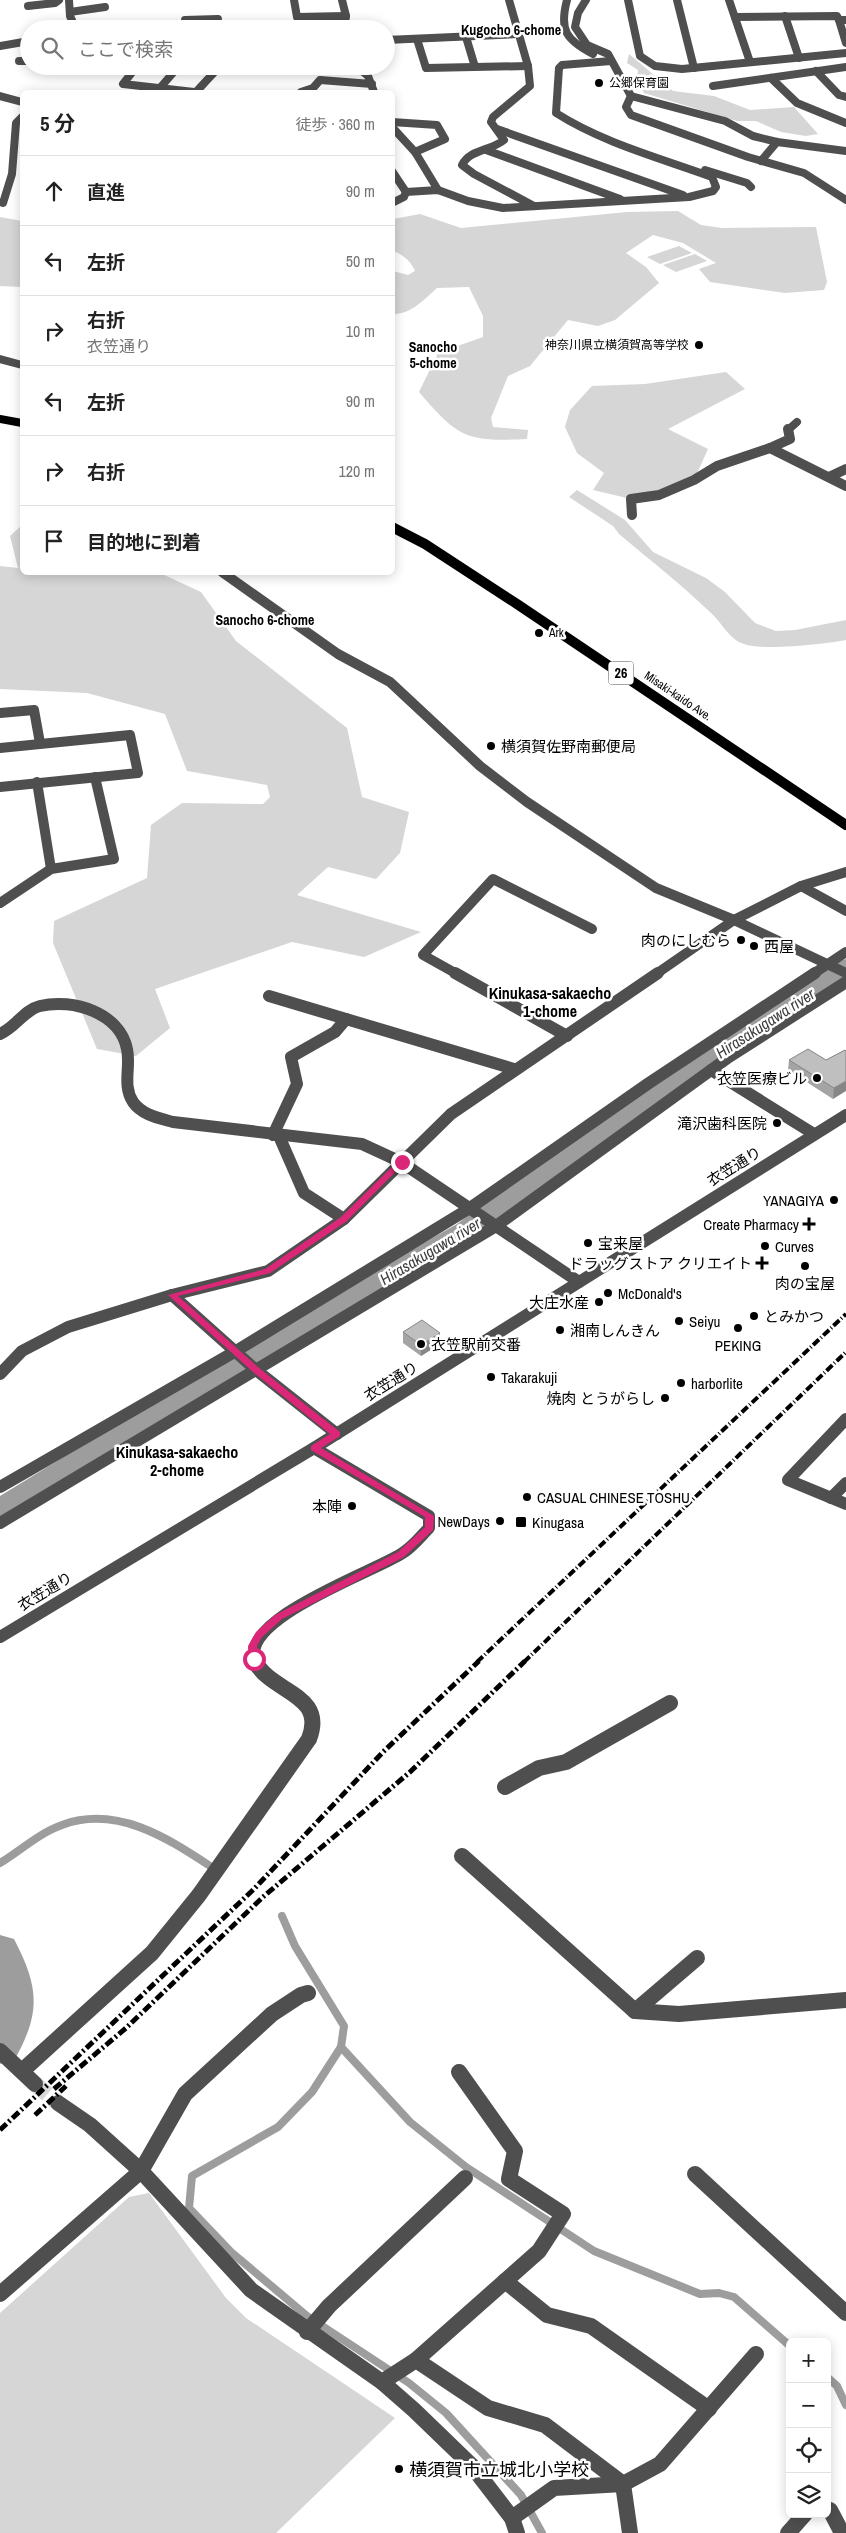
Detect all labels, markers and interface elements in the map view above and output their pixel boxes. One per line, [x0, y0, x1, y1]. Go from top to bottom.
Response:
search box [20, 20, 395, 75]
district label: Kugocho 6-chome [461, 21, 561, 39]
icon: search [38, 34, 66, 62]
text: ここで検索 [78, 36, 173, 62]
place label: 公郷保育園 [609, 75, 669, 91]
marker: 公郷保育園 [593, 77, 605, 89]
text: 5 分 [40, 109, 75, 138]
text: 徒歩 · 360 m [296, 113, 375, 135]
icon: ahead [40, 177, 68, 205]
text: 直進 [87, 179, 125, 205]
text: 90 m [346, 180, 375, 202]
icon: left [40, 247, 68, 275]
text: 左折 [87, 249, 125, 275]
text: 50 m [346, 250, 375, 272]
text: 右折 [87, 307, 125, 333]
icon: right [40, 317, 68, 345]
text: 10 m [346, 320, 375, 342]
text: 衣笠通り [87, 335, 151, 357]
place label: 神奈川県立横須賀高等学校 [545, 337, 689, 353]
district label: Sanocho 5-chome [409, 338, 457, 372]
marker: 神奈川県立横須賀高等学校 [693, 339, 705, 351]
icon: left [40, 387, 68, 415]
text: 左折 [87, 389, 125, 415]
text: 90 m [346, 390, 375, 412]
icon: right [40, 457, 68, 485]
text: 右折 [87, 459, 125, 485]
text: 120 m [339, 460, 375, 482]
icon: arrive [40, 527, 68, 555]
text: 目的地に到着 [87, 529, 201, 555]
district label: Sanocho 6-chome [216, 611, 314, 629]
place label: Ark [548, 625, 564, 641]
marker: Ark [533, 627, 545, 639]
road number: 26 [608, 661, 634, 684]
street label: Misaki-kaido Ave. [641, 668, 715, 724]
place label: 横須賀佐野南郵便局 [501, 736, 636, 757]
marker: 横須賀佐野南郵便局 [485, 740, 497, 752]
place label: 肉のにしむら [641, 930, 731, 951]
marker: 肉のにしむら [735, 934, 747, 946]
place label: 西屋 [764, 936, 794, 957]
marker: 西屋 [748, 940, 760, 952]
district label: Kinukasa-sakaecho 1-chome [489, 982, 611, 1022]
water label: Hirasakugawa river [711, 982, 819, 1063]
place label: 衣笠医療ビル [717, 1068, 807, 1089]
marker: 衣笠医療ビル [811, 1072, 823, 1084]
place label: 滝沢歯科医院 [677, 1113, 767, 1134]
marker: 滝沢歯科医院 [771, 1117, 783, 1129]
street label: 衣笠通り [703, 1141, 765, 1191]
route end [391, 1151, 414, 1174]
place label: YANAGIYA [763, 1190, 825, 1211]
marker: YANAGIYA [828, 1194, 840, 1206]
water label: Hirasakugawa river [376, 1212, 485, 1290]
place label: Create Pharmacy [703, 1214, 800, 1235]
marker: Create Pharmacy [803, 1218, 815, 1230]
place label: 宝来屋 [598, 1233, 643, 1254]
place label: Curves [775, 1236, 814, 1257]
marker: 宝来屋 [582, 1237, 594, 1249]
marker: Curves [759, 1240, 771, 1252]
place label: ドラッグストア クリエイト [569, 1253, 752, 1274]
marker: ドラッグストア クリエイト [756, 1257, 768, 1269]
marker: 肉の宝屋 [799, 1260, 811, 1272]
place label: 肉の宝屋 [775, 1273, 835, 1294]
place label: McDonald's [618, 1283, 682, 1304]
marker: McDonald's [602, 1287, 614, 1299]
place label: 大庄水産 [529, 1292, 589, 1313]
marker: 大庄水産 [593, 1296, 605, 1308]
place label: とみかつ [764, 1306, 824, 1327]
marker: とみかつ [748, 1310, 760, 1322]
place label: Seiyu [689, 1311, 720, 1332]
marker: Seiyu [673, 1315, 685, 1327]
place label: 湘南しんきん [570, 1320, 660, 1341]
marker: PEKING [732, 1322, 744, 1334]
marker: 湘南しんきん [554, 1324, 566, 1336]
place label: 衣笠駅前交番 [431, 1334, 521, 1355]
place label: PEKING [715, 1335, 761, 1356]
marker: 衣笠駅前交番 [415, 1338, 427, 1350]
street label: 衣笠通り [360, 1356, 422, 1406]
place label: Takarakuji [501, 1367, 557, 1388]
marker: Takarakuji [485, 1371, 497, 1383]
place label: harborlite [691, 1373, 743, 1394]
marker: harborlite [675, 1377, 687, 1389]
place label: 焼肉 とうがらし [547, 1388, 655, 1409]
marker: 焼肉 とうがらし [659, 1392, 671, 1404]
district label: Kinukasa-sakaecho 2-chome [116, 1441, 238, 1481]
place label: CASUAL CHINESE TOSHU [537, 1487, 690, 1508]
marker: CASUAL CHINESE TOSHU [521, 1491, 533, 1503]
place label: 本陣 [312, 1496, 342, 1517]
marker: 本陣 [346, 1500, 358, 1512]
place label: NewDays [437, 1511, 490, 1532]
place label: Kinugasa [532, 1512, 584, 1533]
marker: NewDays [494, 1515, 506, 1527]
marker: Kinugasa [514, 1515, 528, 1529]
street label: 衣笠通り [14, 1567, 76, 1615]
route start [243, 1648, 266, 1671]
map controls [786, 2338, 831, 2518]
button: + [786, 2338, 831, 2383]
button: − [786, 2383, 831, 2428]
button: locate [786, 2428, 831, 2473]
place label: 横須賀市立城北小学校 [409, 2457, 589, 2482]
marker: 横須賀市立城北小学校 [393, 2463, 405, 2475]
button: layers [786, 2473, 831, 2518]

